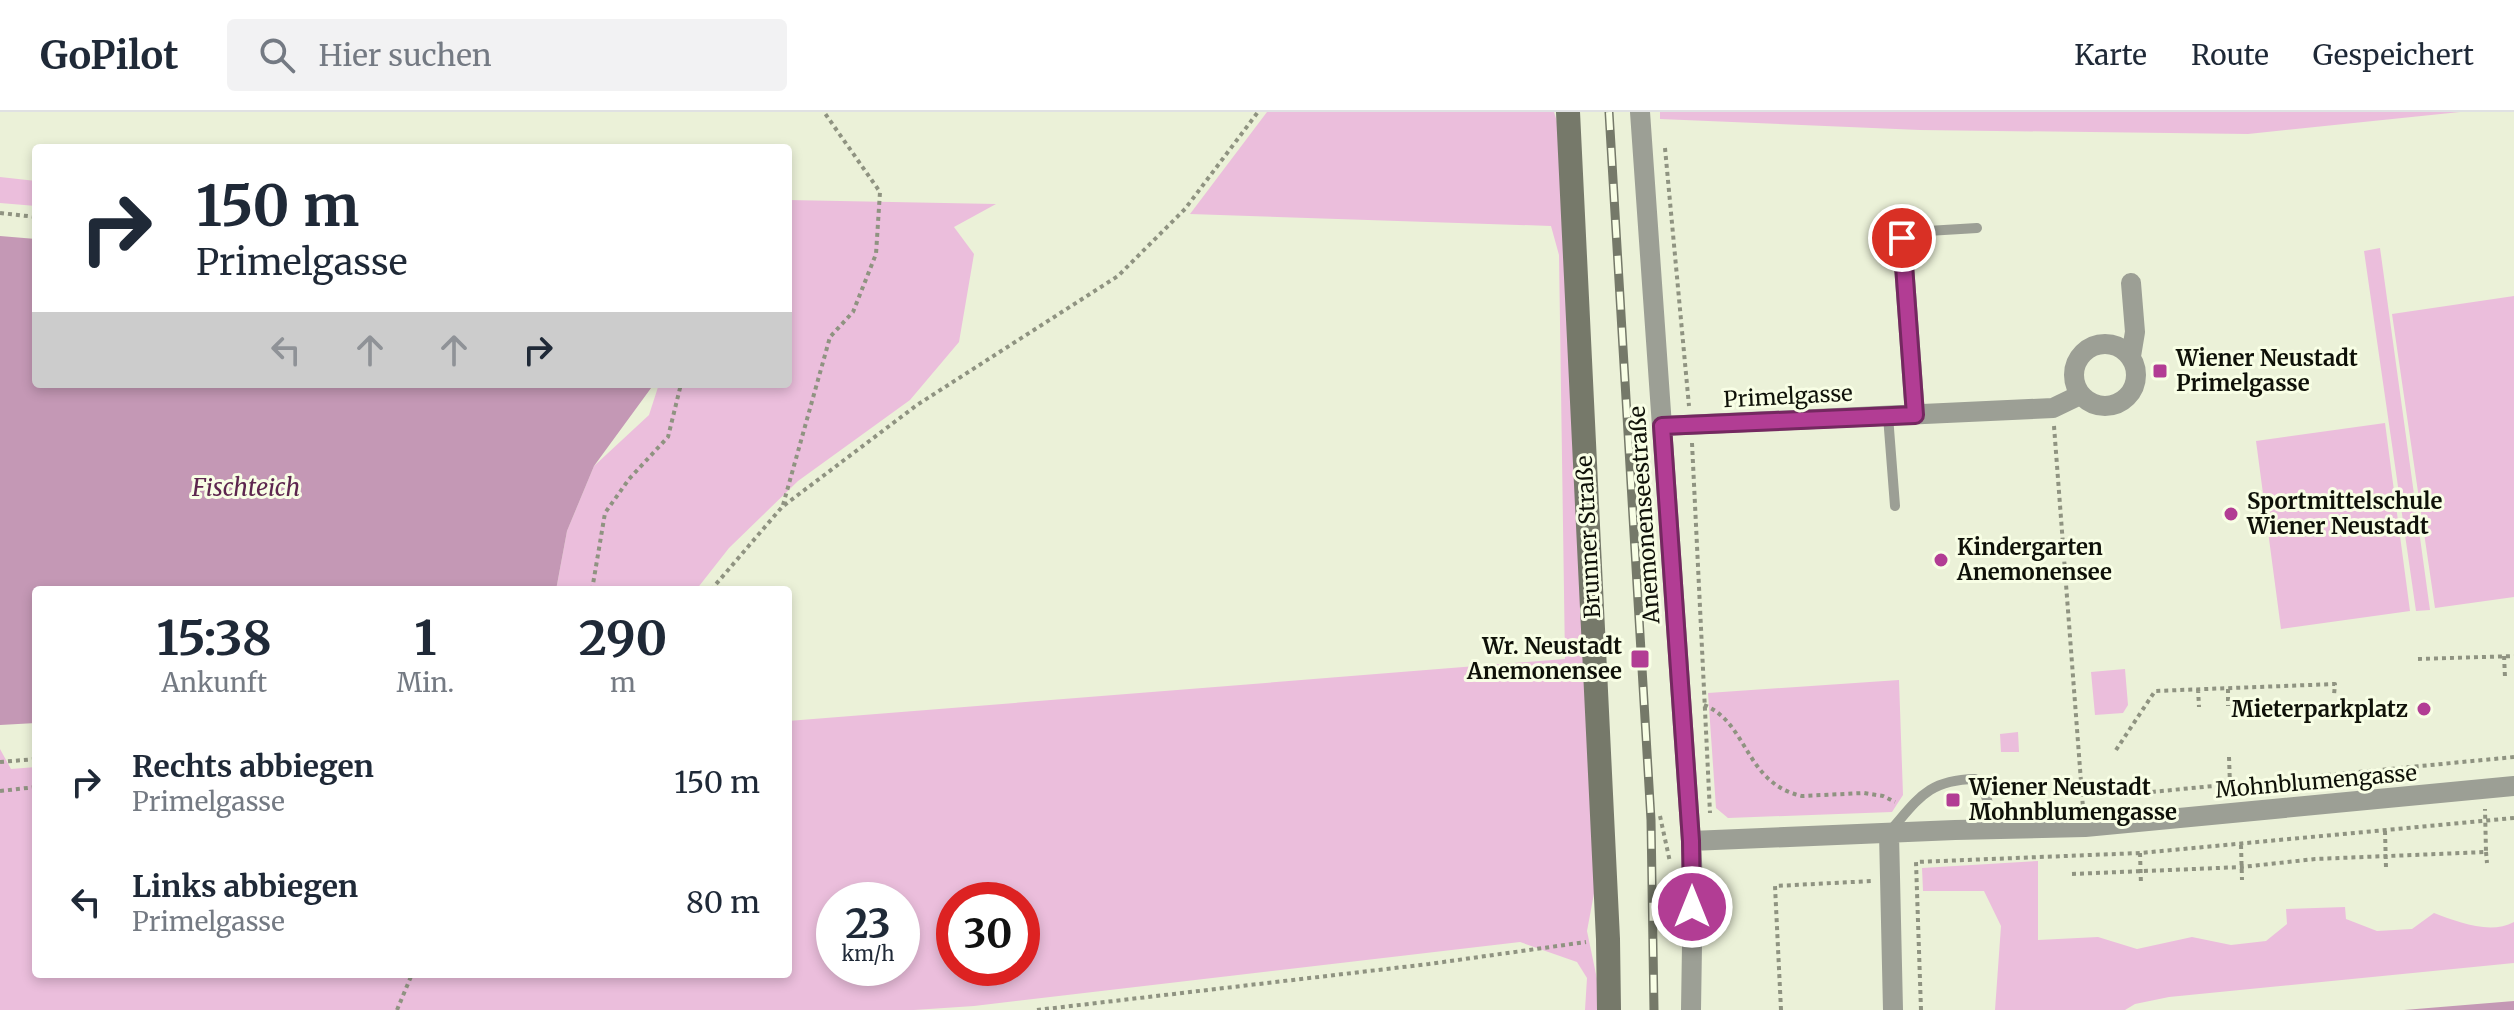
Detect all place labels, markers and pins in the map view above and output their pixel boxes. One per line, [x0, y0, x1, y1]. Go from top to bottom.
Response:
pin [1868, 204, 1936, 272]
place label: Wiener Neustadt Primelgasse [2175, 344, 2358, 397]
marker: Wiener Neustadt Primelgasse [2151, 362, 2169, 380]
place label: Sportmittelschule Wiener Neustadt [2246, 487, 2442, 540]
marker: Sportmittelschule Wiener Neustadt [2222, 505, 2240, 523]
place label: Kindergarten Anemonensee [1956, 533, 2112, 586]
marker: Kindergarten Anemonensee [1932, 551, 1950, 569]
place label: Wr. Neustadt Anemonensee [1466, 632, 1622, 685]
marker: Wr. Neustadt Anemonensee [1629, 648, 1651, 670]
place label: Mieterparkplatz [2231, 695, 2408, 723]
marker: Mieterparkplatz [2415, 700, 2433, 718]
place label: Wiener Neustadt Mohnblumengasse [1968, 773, 2177, 826]
marker: Wiener Neustadt Mohnblumengasse [1944, 791, 1962, 809]

